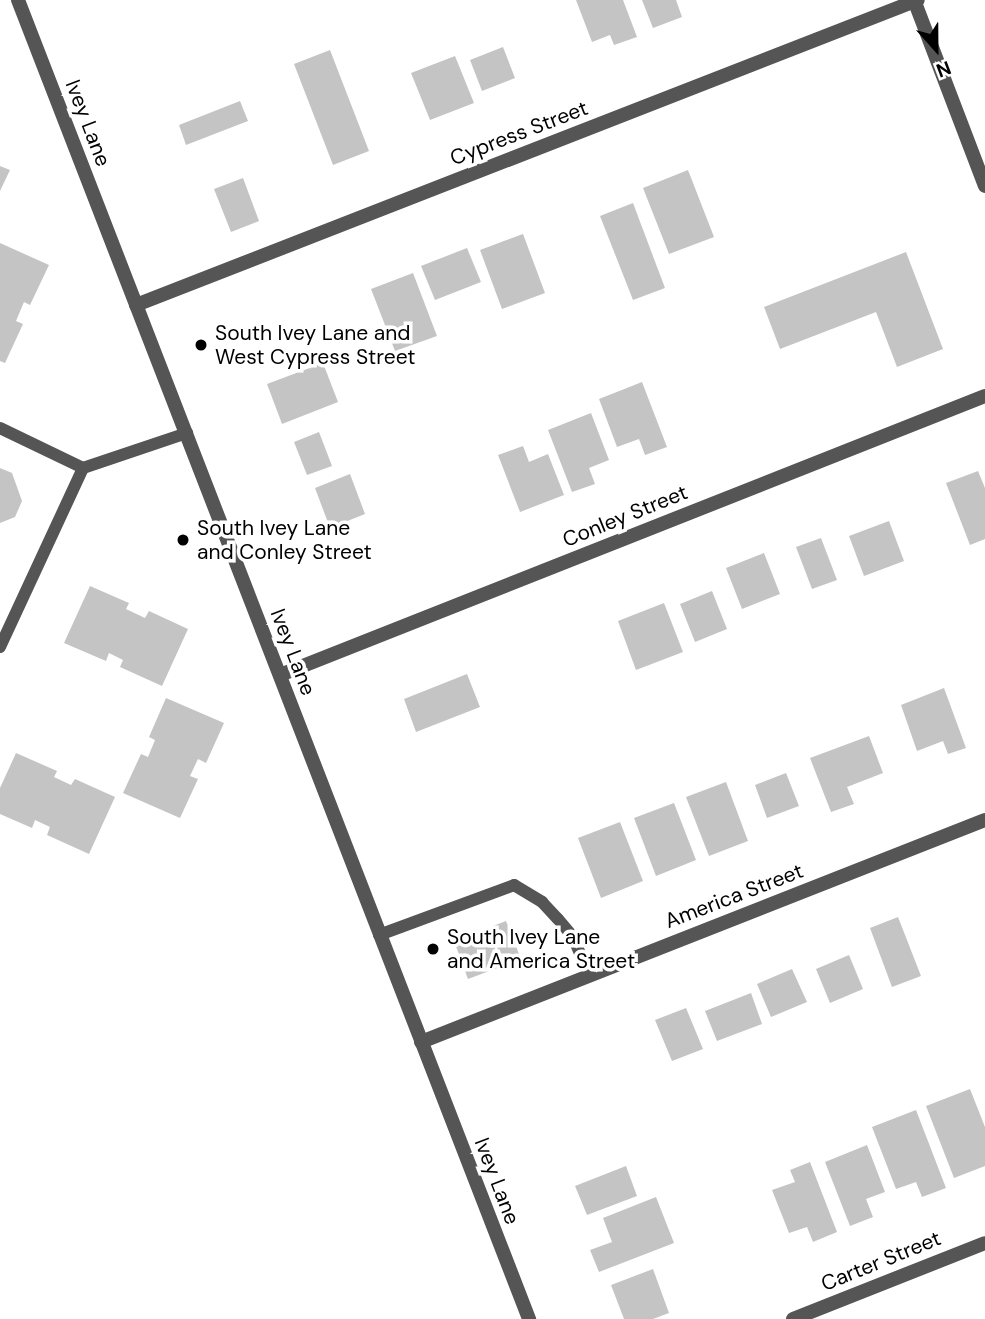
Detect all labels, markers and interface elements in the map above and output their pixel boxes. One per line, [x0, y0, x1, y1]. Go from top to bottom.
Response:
north arrow [901, 14, 971, 84]
text: N [933, 55, 955, 83]
street label: Ivey Lane [60, 76, 116, 170]
street label: Cypress Street [447, 95, 591, 171]
place label: South Ivey Lane and West Cypress Street [215, 320, 415, 370]
marker: South Ivey Lane and West Cypress Street [193, 337, 209, 353]
street label: Conley Street [559, 479, 691, 553]
place label: South Ivey Lane and Conley Street [197, 515, 372, 565]
marker: South Ivey Lane and Conley Street [175, 532, 191, 548]
street label: Ivey Lane [265, 605, 321, 699]
street label: America Street [661, 858, 807, 934]
place label: South Ivey Lane and America Street [447, 924, 635, 974]
marker: South Ivey Lane and America Street [425, 941, 441, 957]
street label: Ivey Lane [469, 1134, 525, 1228]
street label: Carter Street [817, 1226, 945, 1296]

